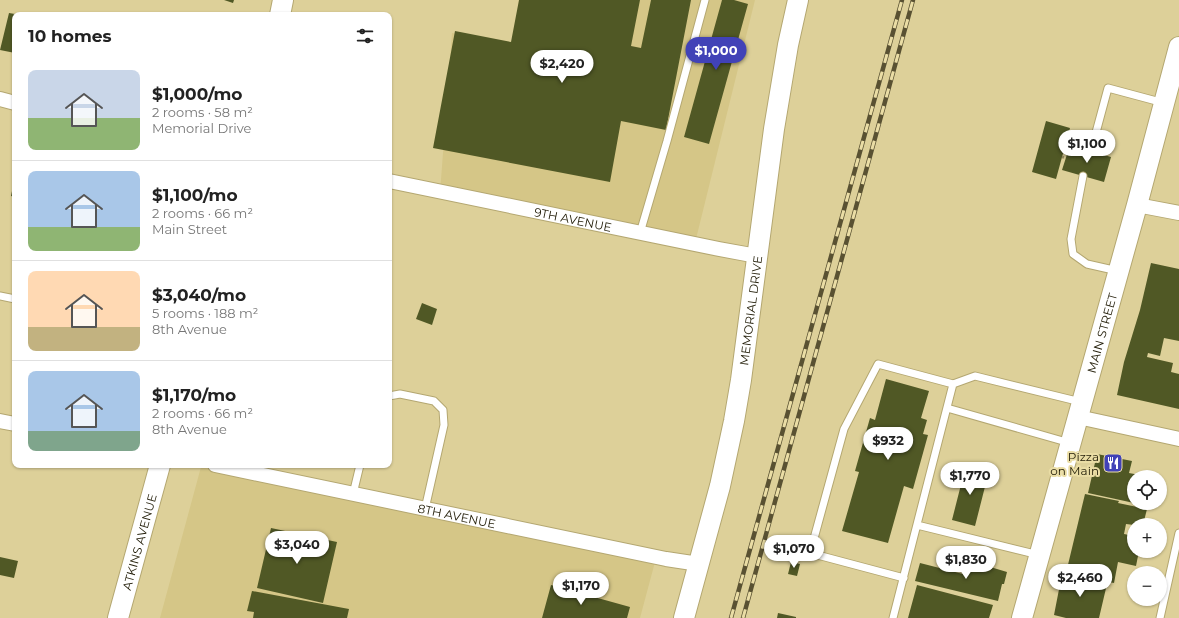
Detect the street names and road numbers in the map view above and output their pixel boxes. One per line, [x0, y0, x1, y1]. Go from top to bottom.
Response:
street label: 9TH AVENUE [533, 204, 613, 234]
street label: MEMORIAL DRIVE [735, 255, 765, 366]
street label: MAIN STREET [1083, 291, 1120, 375]
street label: ATKINS AVENUE [119, 492, 159, 592]
street label: 8TH AVENUE [417, 500, 497, 531]

